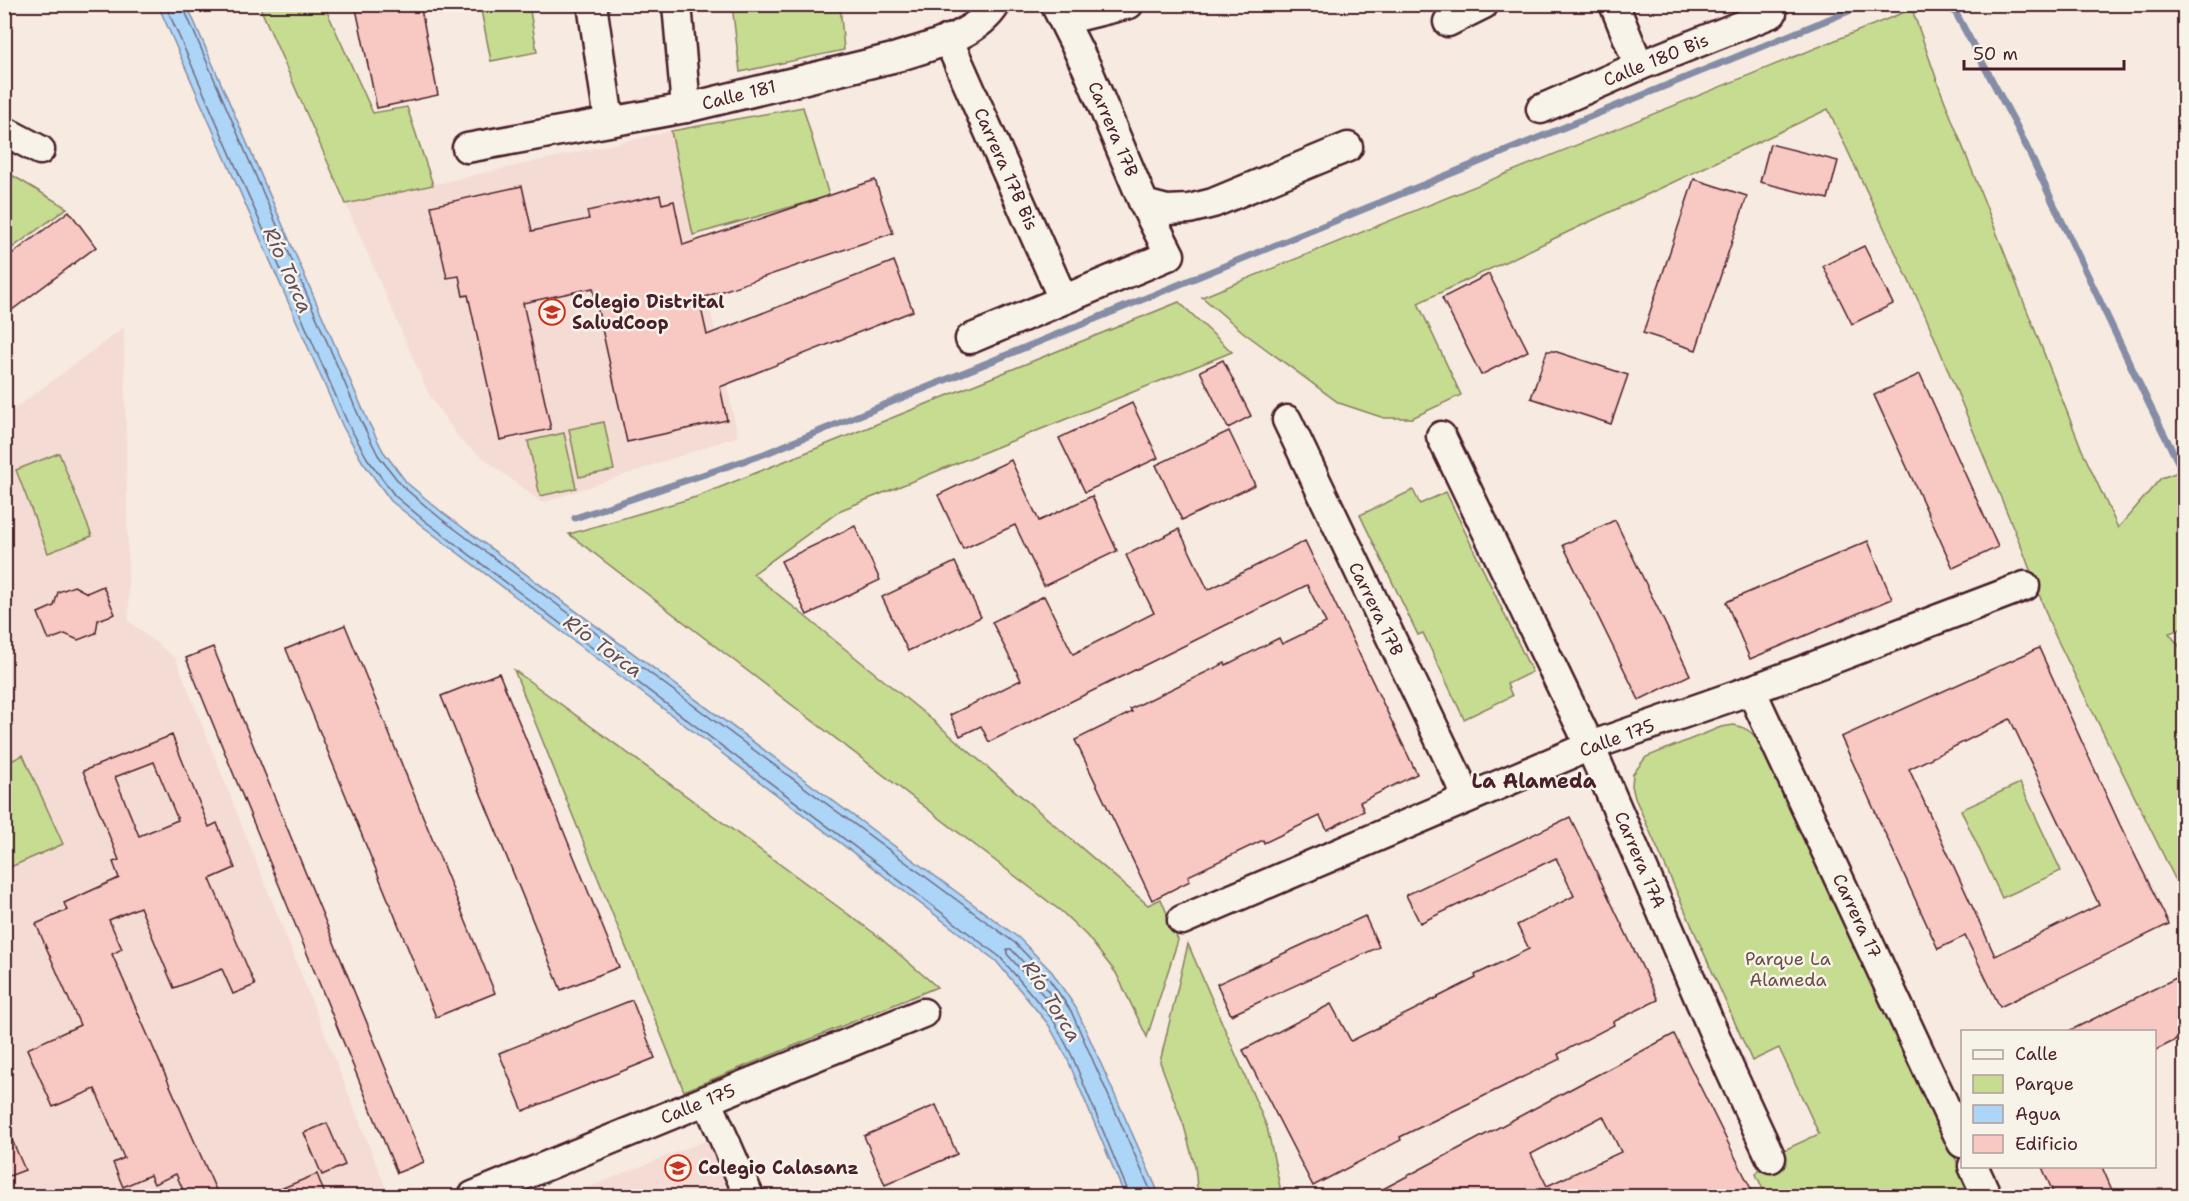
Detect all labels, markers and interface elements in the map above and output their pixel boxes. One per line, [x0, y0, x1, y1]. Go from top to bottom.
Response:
street label: Calle 180 Bis [1600, 28, 1712, 92]
scale bar [1964, 33, 2124, 71]
text: 50 m [1973, 42, 2018, 66]
street label: Calle 181 [699, 74, 779, 116]
street label: Carrera 17B [1082, 78, 1144, 180]
street label: Carrera 17B Bis [968, 104, 1044, 234]
water label: Río Torca [258, 223, 318, 317]
place label: Colegio Distrital SaludCoop [572, 290, 724, 335]
school or university icon: Colegio Distrital SaludCoop [537, 297, 567, 327]
street label: Carrera 17B [1343, 558, 1409, 660]
water label: Río Torca [558, 609, 648, 683]
street label: Calle 175 [1576, 713, 1658, 763]
district label: La Alameda [1472, 768, 1597, 794]
street label: Carrera 17A [1609, 808, 1671, 912]
street label: Carrera 17 [1827, 870, 1887, 962]
park label: Parque La Alameda [1745, 947, 1831, 992]
water label: Río Torca [1017, 955, 1087, 1047]
legend [1961, 1030, 2156, 1168]
text: Calle [2015, 1042, 2058, 1066]
text: Parque [2015, 1072, 2074, 1096]
street label: Calle 175 [657, 1078, 739, 1130]
text: Agua [2015, 1102, 2060, 1126]
text: Edificio [2015, 1132, 2078, 1156]
school or university icon: Colegio Calasanz [663, 1153, 693, 1183]
place label: Colegio Calasanz [698, 1156, 859, 1180]

